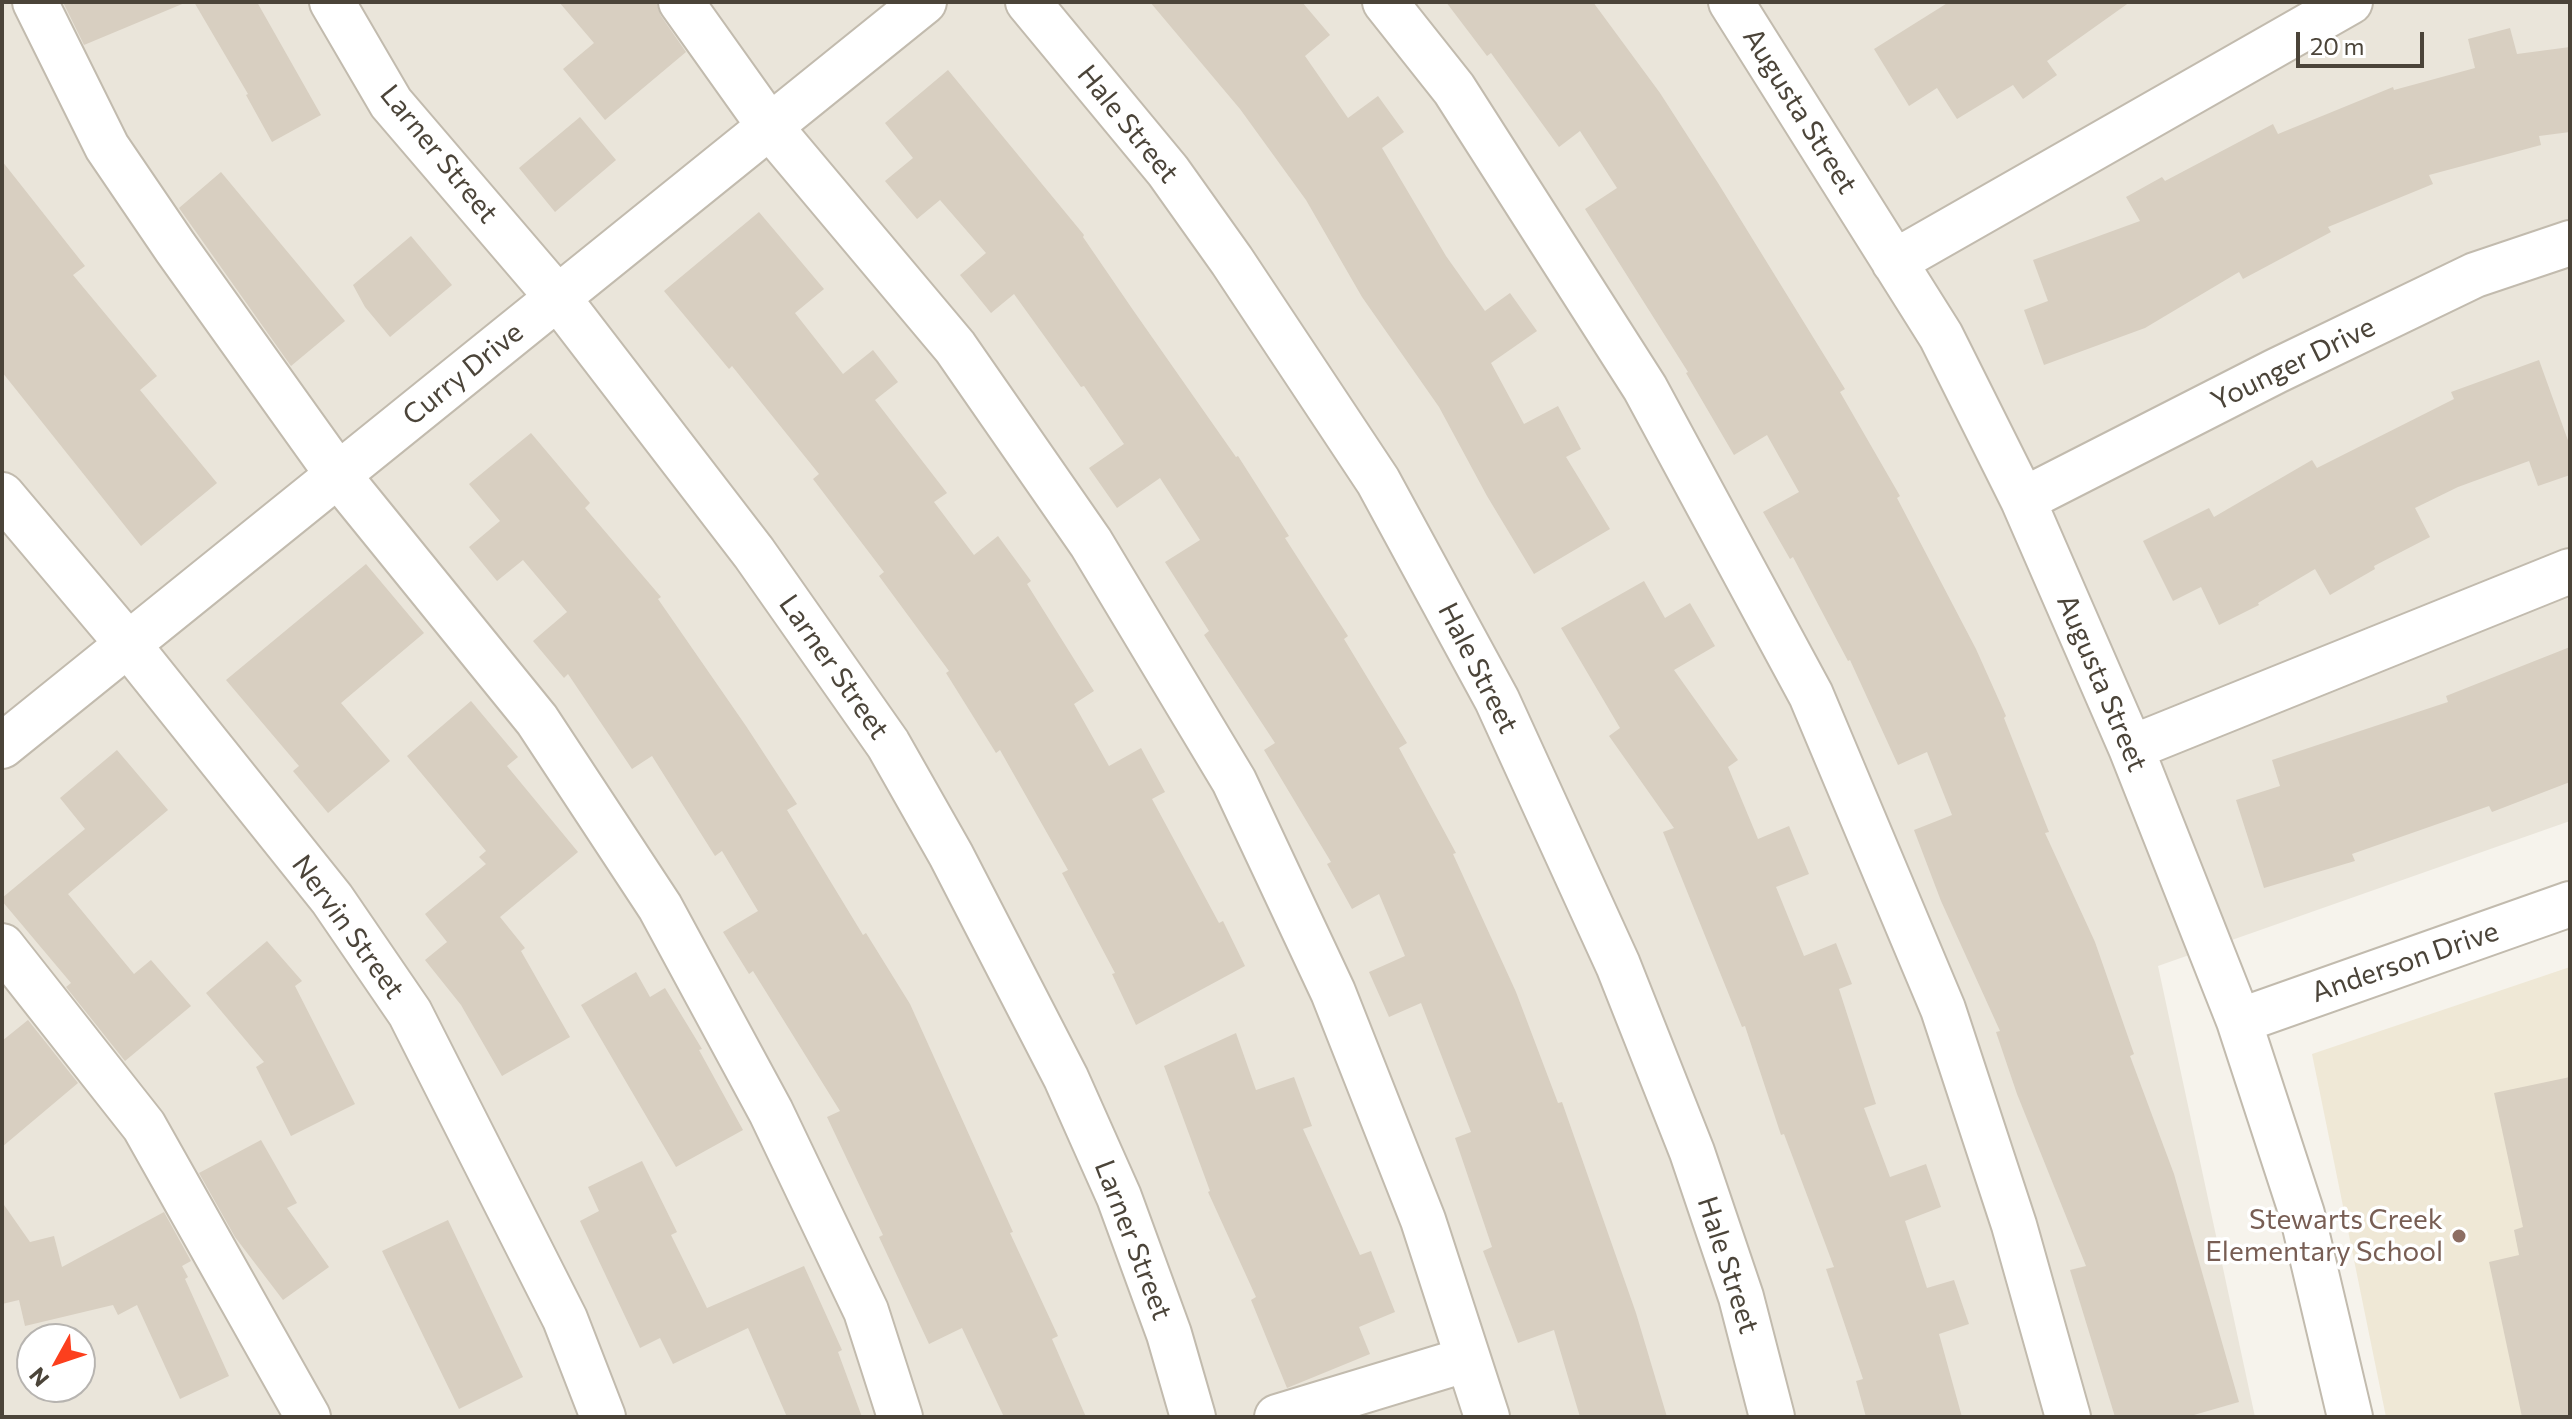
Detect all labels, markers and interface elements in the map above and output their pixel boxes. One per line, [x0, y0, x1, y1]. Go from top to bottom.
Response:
scale bar [2300, 16, 2428, 66]
street label: Augusta Street [1736, 22, 1864, 200]
text: 20 m [2310, 31, 2364, 60]
street label: Hale Street [1070, 58, 1186, 190]
street label: Larner Street [373, 78, 505, 230]
street label: Younger Drive [2206, 310, 2380, 418]
street label: Curry Drive [396, 315, 530, 433]
street label: Larner Street [772, 588, 896, 746]
street label: Augusta Street [2050, 590, 2154, 776]
street label: Hale Street [1431, 597, 1525, 739]
street label: Nervin Street [285, 849, 411, 1005]
street label: Anderson Drive [2307, 914, 2503, 1010]
street label: Larner Street [1087, 1155, 1179, 1325]
street label: Hale Street [1690, 1192, 1766, 1338]
place label: Stewarts Creek Elementary School [2205, 1203, 2443, 1269]
marker: Stewarts Creek Elementary School [2450, 1227, 2468, 1245]
north arrow [16, 1323, 96, 1403]
text: N [23, 1362, 54, 1392]

